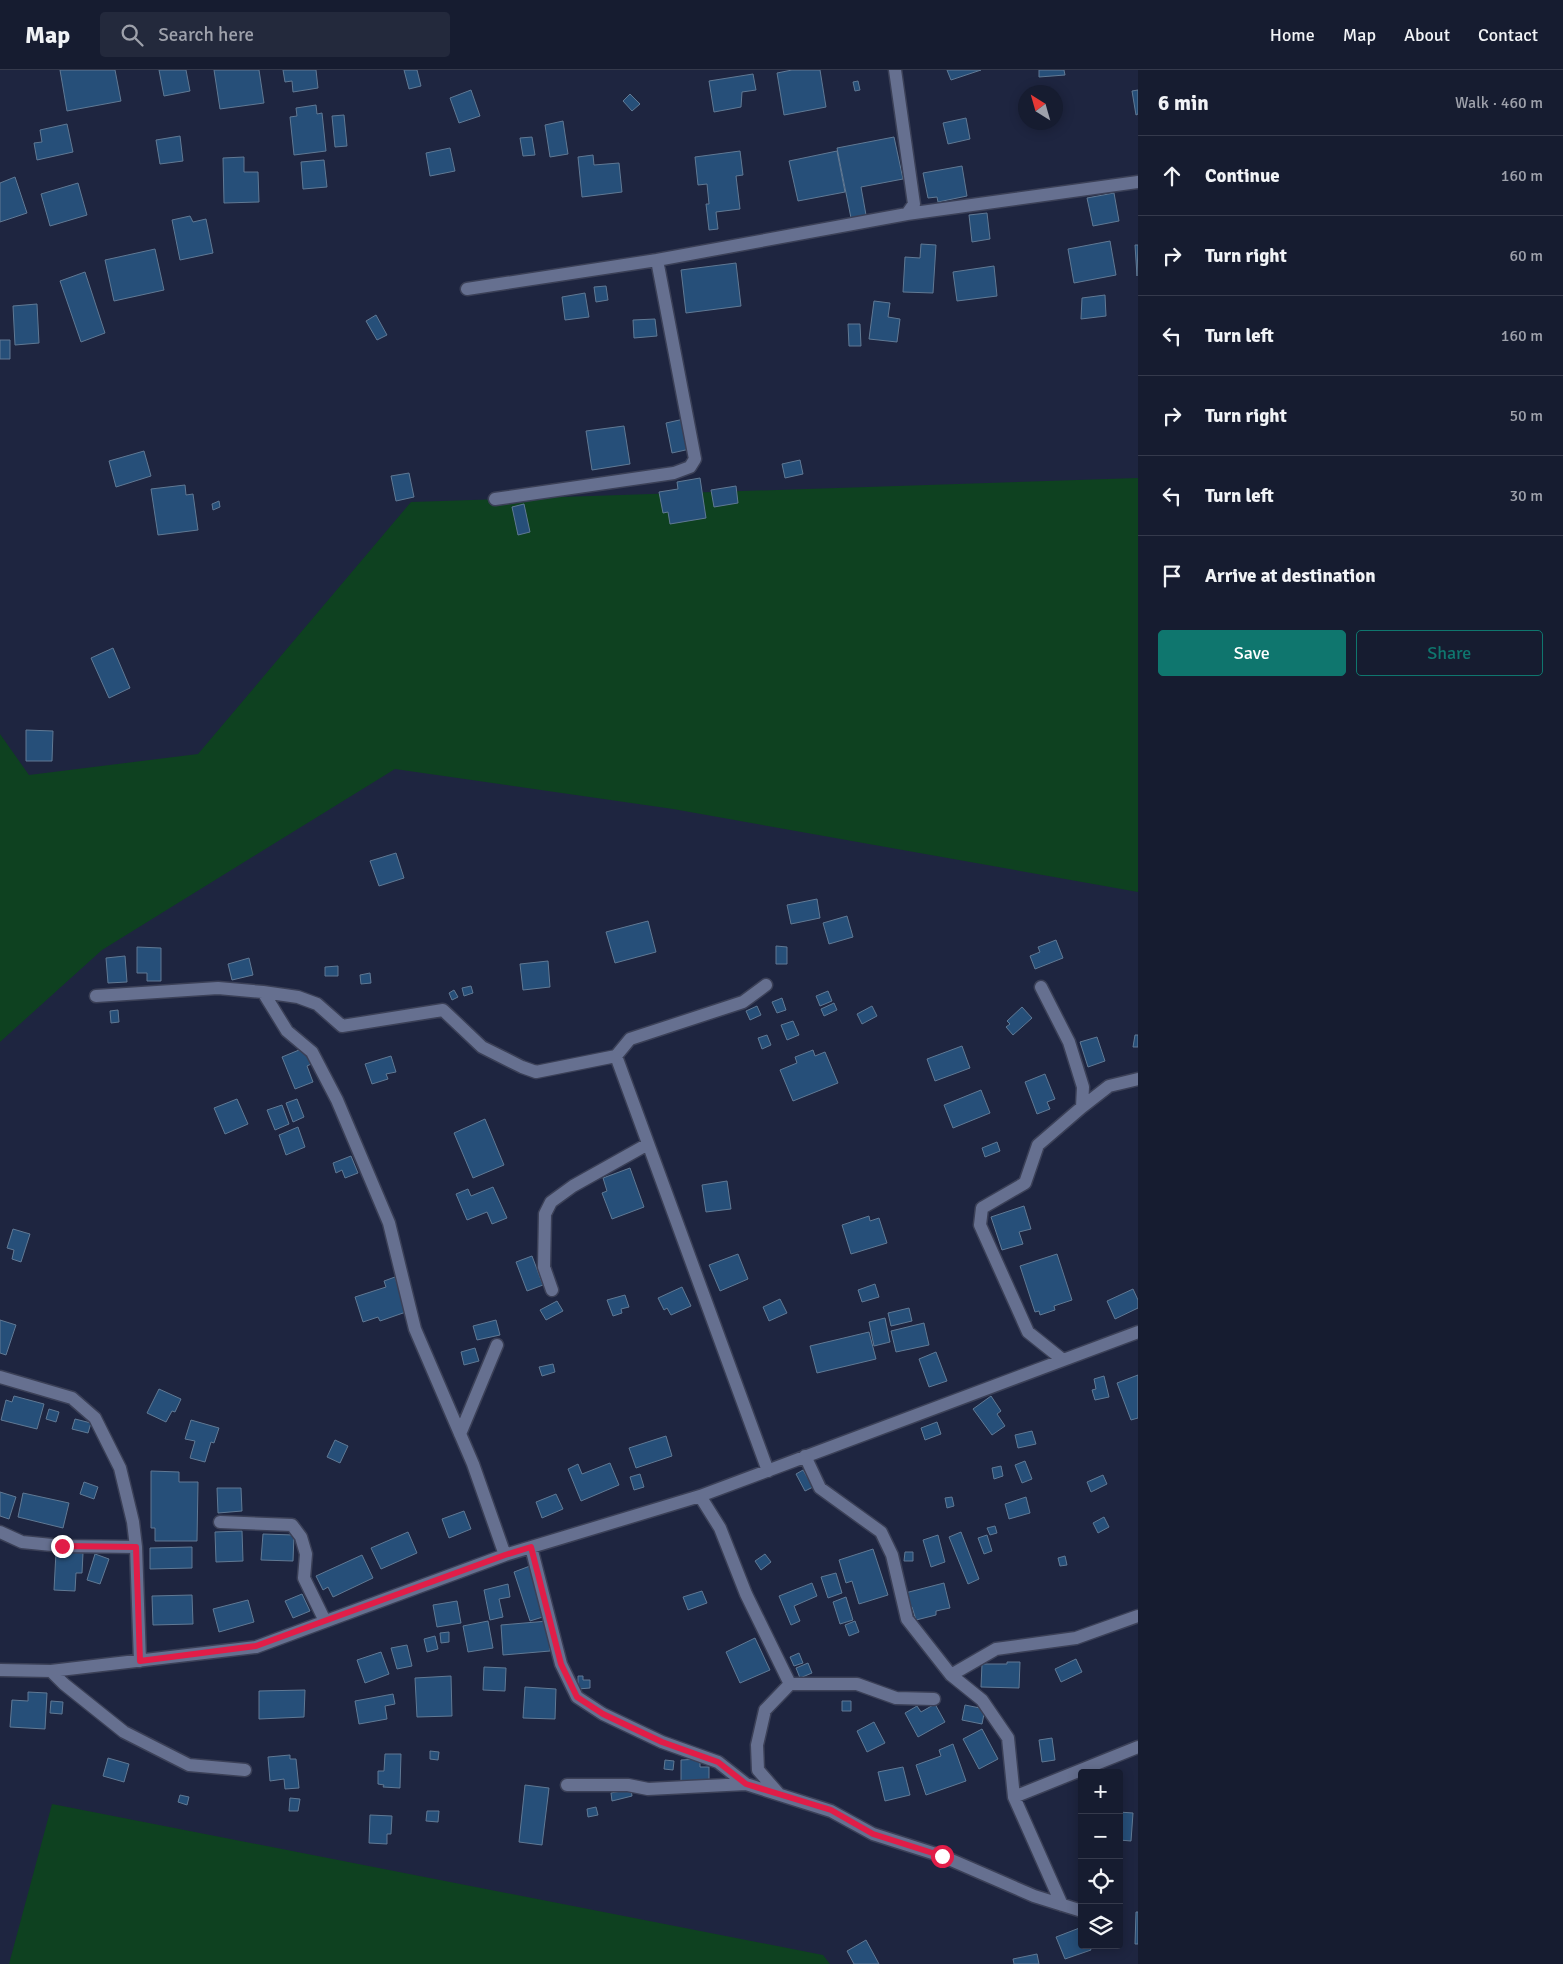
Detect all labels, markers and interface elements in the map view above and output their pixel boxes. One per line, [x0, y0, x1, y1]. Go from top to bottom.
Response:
search box [100, 12, 450, 57]
text: Map [25, 20, 70, 50]
icon: search [118, 21, 146, 49]
text: Search here [158, 23, 254, 47]
text: Home [1270, 24, 1315, 46]
text: Map [1343, 24, 1376, 46]
text: About [1404, 24, 1450, 46]
text: Contact [1478, 24, 1538, 46]
north arrow [1018, 85, 1063, 130]
text: 6 min [1158, 90, 1209, 116]
text: Walk · 460 m [1455, 93, 1543, 113]
icon: ahead [1158, 162, 1186, 190]
text: Continue [1205, 164, 1280, 188]
text: 160 m [1501, 166, 1543, 186]
icon: right [1158, 242, 1186, 270]
text: Turn right [1205, 244, 1287, 268]
text: 60 m [1509, 246, 1543, 266]
icon: left [1158, 322, 1186, 350]
text: Turn left [1205, 324, 1274, 348]
text: 160 m [1501, 326, 1543, 346]
icon: right [1158, 402, 1186, 430]
text: Turn right [1205, 404, 1287, 428]
text: 50 m [1509, 406, 1543, 426]
icon: left [1158, 482, 1186, 510]
text: Turn left [1205, 484, 1274, 508]
text: 30 m [1509, 486, 1543, 506]
icon: arrive [1158, 562, 1186, 590]
text: Arrive at destination [1205, 564, 1376, 588]
button: Save [1158, 630, 1346, 676]
button: Share [1356, 630, 1543, 676]
route end [51, 1535, 74, 1558]
map controls [1078, 1769, 1123, 1949]
button: + [1078, 1769, 1123, 1814]
button: − [1078, 1814, 1123, 1859]
route start [931, 1845, 954, 1868]
button: locate [1078, 1859, 1123, 1904]
button: layers [1078, 1904, 1123, 1949]

